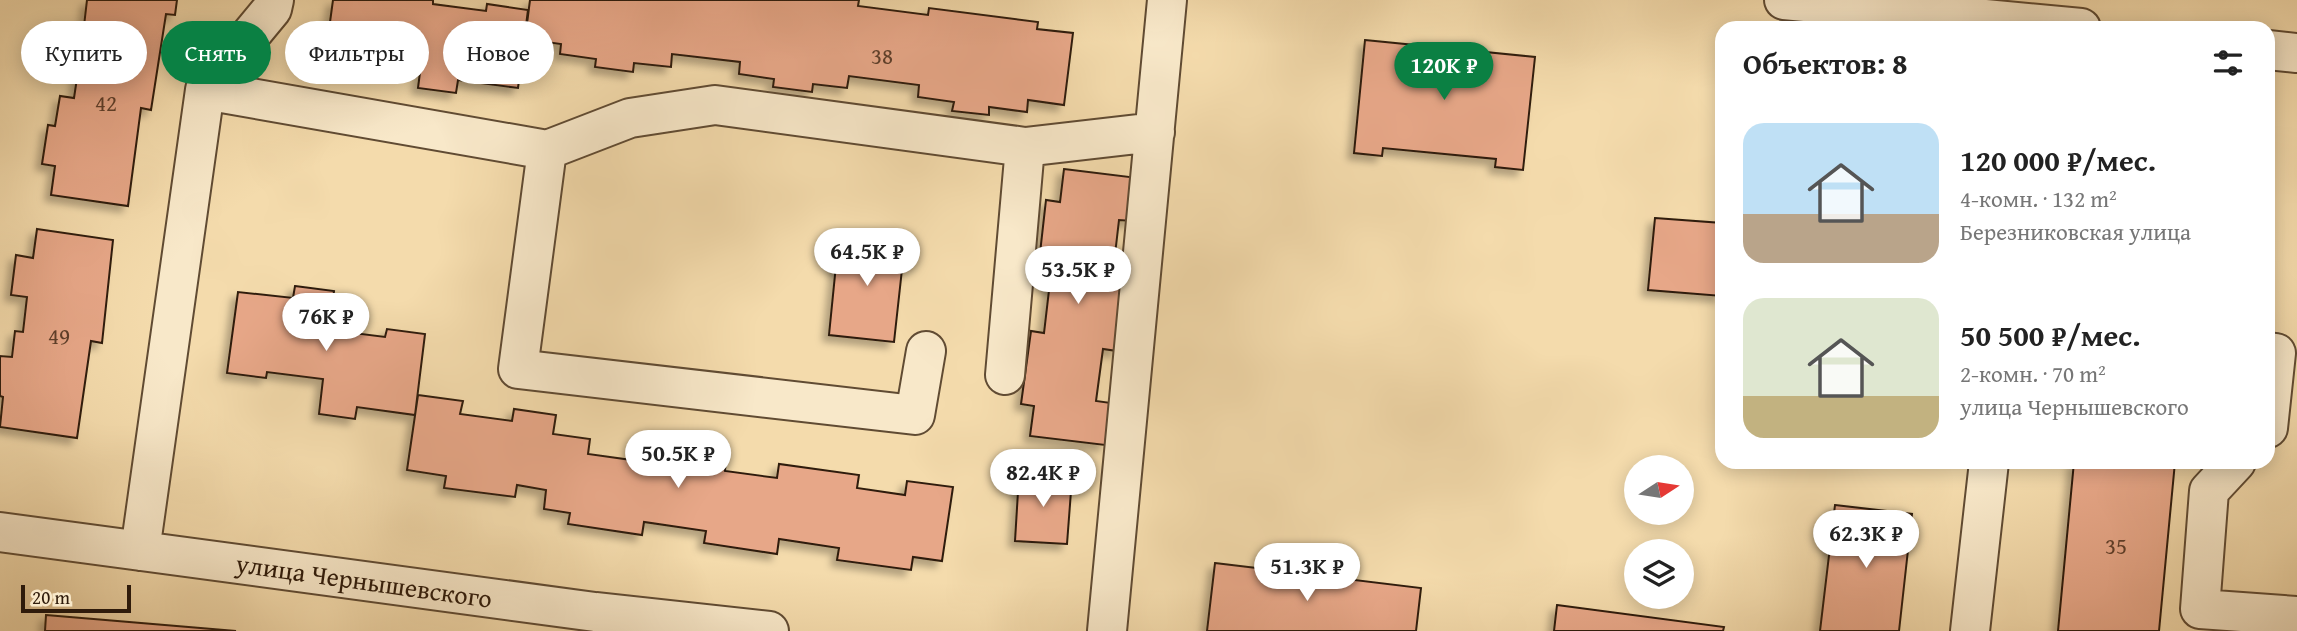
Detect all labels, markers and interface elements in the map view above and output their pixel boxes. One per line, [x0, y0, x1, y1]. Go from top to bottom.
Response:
chip: Купить [21, 21, 147, 84]
chip: Снять [161, 21, 271, 84]
chip: Фильтры [285, 21, 429, 84]
chip: Новое [443, 21, 554, 84]
house number: 38 [871, 39, 893, 72]
text: Объектов: 8 [1743, 41, 1907, 85]
pin: 120K ₽ [1387, 42, 1501, 102]
icon: filters [2209, 44, 2247, 82]
text: 120K ₽ [1410, 48, 1478, 81]
house number: 42 [95, 86, 117, 119]
text: 120 000 ₽/мес. [1960, 138, 2156, 182]
icon: home [1799, 151, 1883, 235]
text: 4-комн. · 132 m² [1960, 182, 2117, 215]
text: Березниковская улица [1960, 215, 2191, 248]
pin: 64.5K ₽ [802, 229, 932, 288]
text: 64.5K ₽ [830, 234, 904, 267]
pin: 53.5K ₽ [1013, 246, 1143, 306]
text: 53.5K ₽ [1041, 252, 1115, 285]
pin: 76K ₽ [277, 294, 375, 353]
text: 76K ₽ [298, 299, 354, 332]
text: 50 500 ₽/мес. [1960, 313, 2141, 357]
house number: 49 [48, 319, 70, 352]
icon: home [1799, 326, 1883, 410]
text: 2-комн. · 70 m² [1960, 357, 2106, 390]
text: улица Чернышевского [1960, 390, 2189, 423]
pin: 50.5K ₽ [613, 430, 743, 490]
text: 50.5K ₽ [641, 436, 715, 469]
pin: 82.4K ₽ [978, 449, 1108, 509]
text: 82.4K ₽ [1006, 455, 1080, 488]
north arrow [1624, 455, 1694, 525]
map controls [1624, 455, 1694, 609]
pin: 62.3K ₽ [1801, 510, 1931, 570]
text: 62.3K ₽ [1829, 516, 1903, 549]
house number: 35 [2105, 529, 2127, 562]
button: layers [1624, 539, 1694, 609]
street label: улица Чернышевского [232, 543, 495, 618]
pin: 51.3K ₽ [1242, 544, 1372, 603]
text: 51.3K ₽ [1270, 549, 1344, 582]
scale bar [21, 582, 131, 614]
text: 20 m [32, 583, 70, 611]

